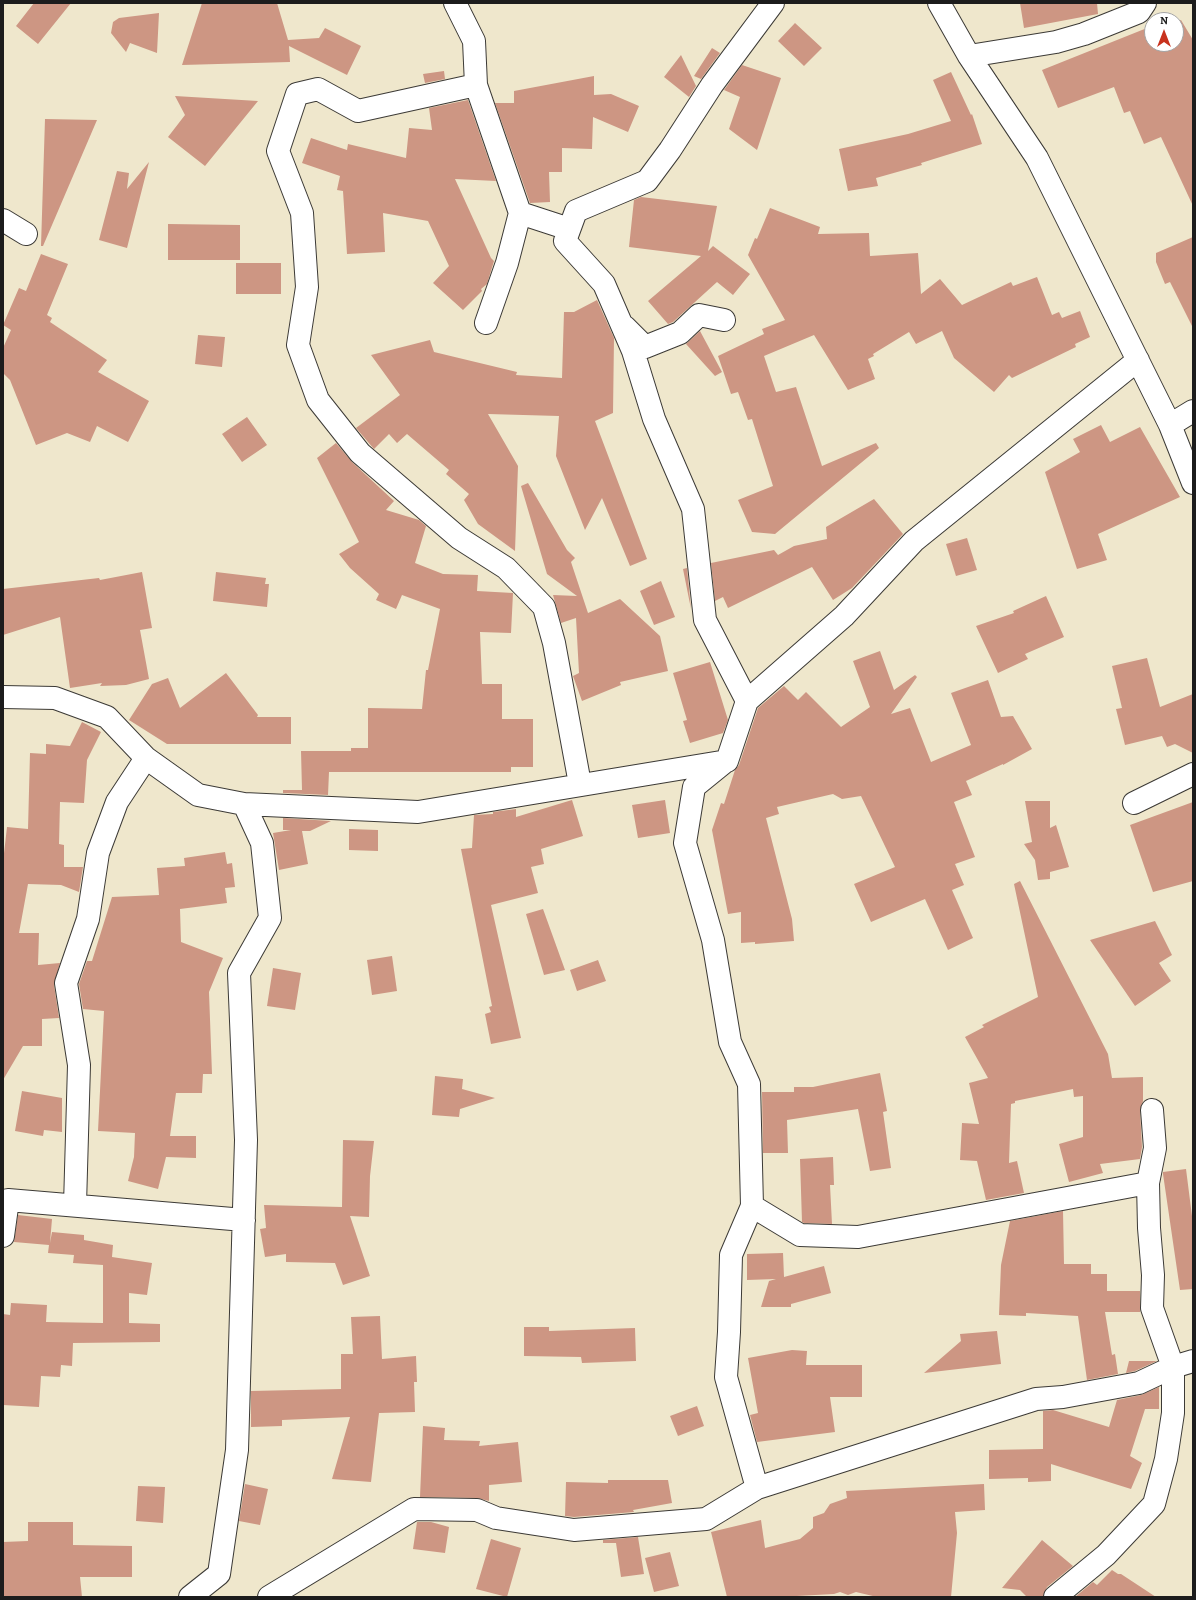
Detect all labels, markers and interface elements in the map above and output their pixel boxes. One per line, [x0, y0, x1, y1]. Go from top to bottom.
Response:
north arrow [1144, 12, 1184, 52]
text: N [1160, 13, 1168, 28]

